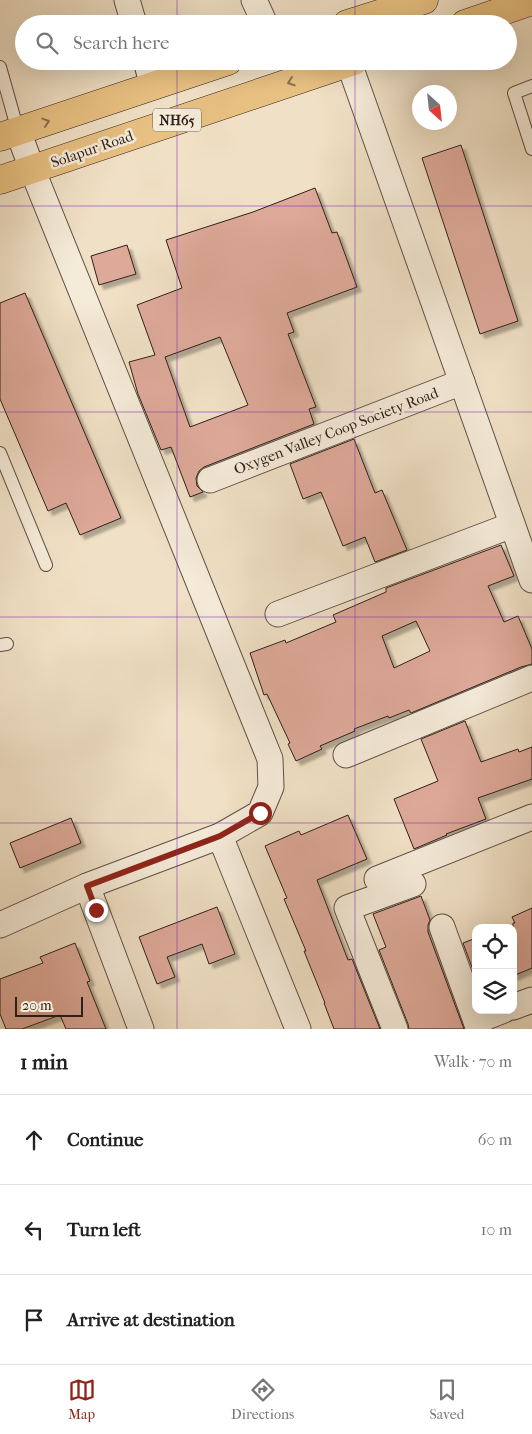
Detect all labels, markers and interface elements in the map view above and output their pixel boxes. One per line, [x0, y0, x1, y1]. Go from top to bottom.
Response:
search box [15, 15, 517, 70]
icon: search [33, 29, 61, 57]
text: Search here [73, 32, 169, 54]
one-way arrow [287, 77, 296, 87]
north arrow [412, 85, 457, 130]
road number: NH65 [153, 108, 201, 132]
one-way arrow [42, 118, 50, 128]
street label: Solapur Road [48, 126, 136, 171]
street label: Oxygen Valley Coop Society Road [231, 383, 442, 478]
route start [249, 802, 272, 825]
route end [85, 899, 108, 922]
map controls [472, 924, 517, 1014]
button: locate [472, 924, 517, 969]
button: layers [472, 969, 517, 1014]
scale bar [15, 994, 82, 1017]
text: 20 m [22, 997, 52, 1014]
text: 1 min [20, 1050, 68, 1074]
text: Walk · 70 m [434, 1052, 512, 1071]
icon: ahead [20, 1126, 48, 1154]
text: Continue [67, 1129, 143, 1151]
text: 60 m [478, 1130, 512, 1149]
icon: left [20, 1216, 48, 1244]
text: Turn left [67, 1219, 141, 1241]
text: 10 m [481, 1220, 512, 1239]
icon: arrive [20, 1306, 48, 1334]
text: Arrive at destination [67, 1309, 235, 1331]
tab: Map [68, 1376, 96, 1423]
tab: Directions [231, 1376, 294, 1423]
tab: Saved [430, 1376, 464, 1423]

